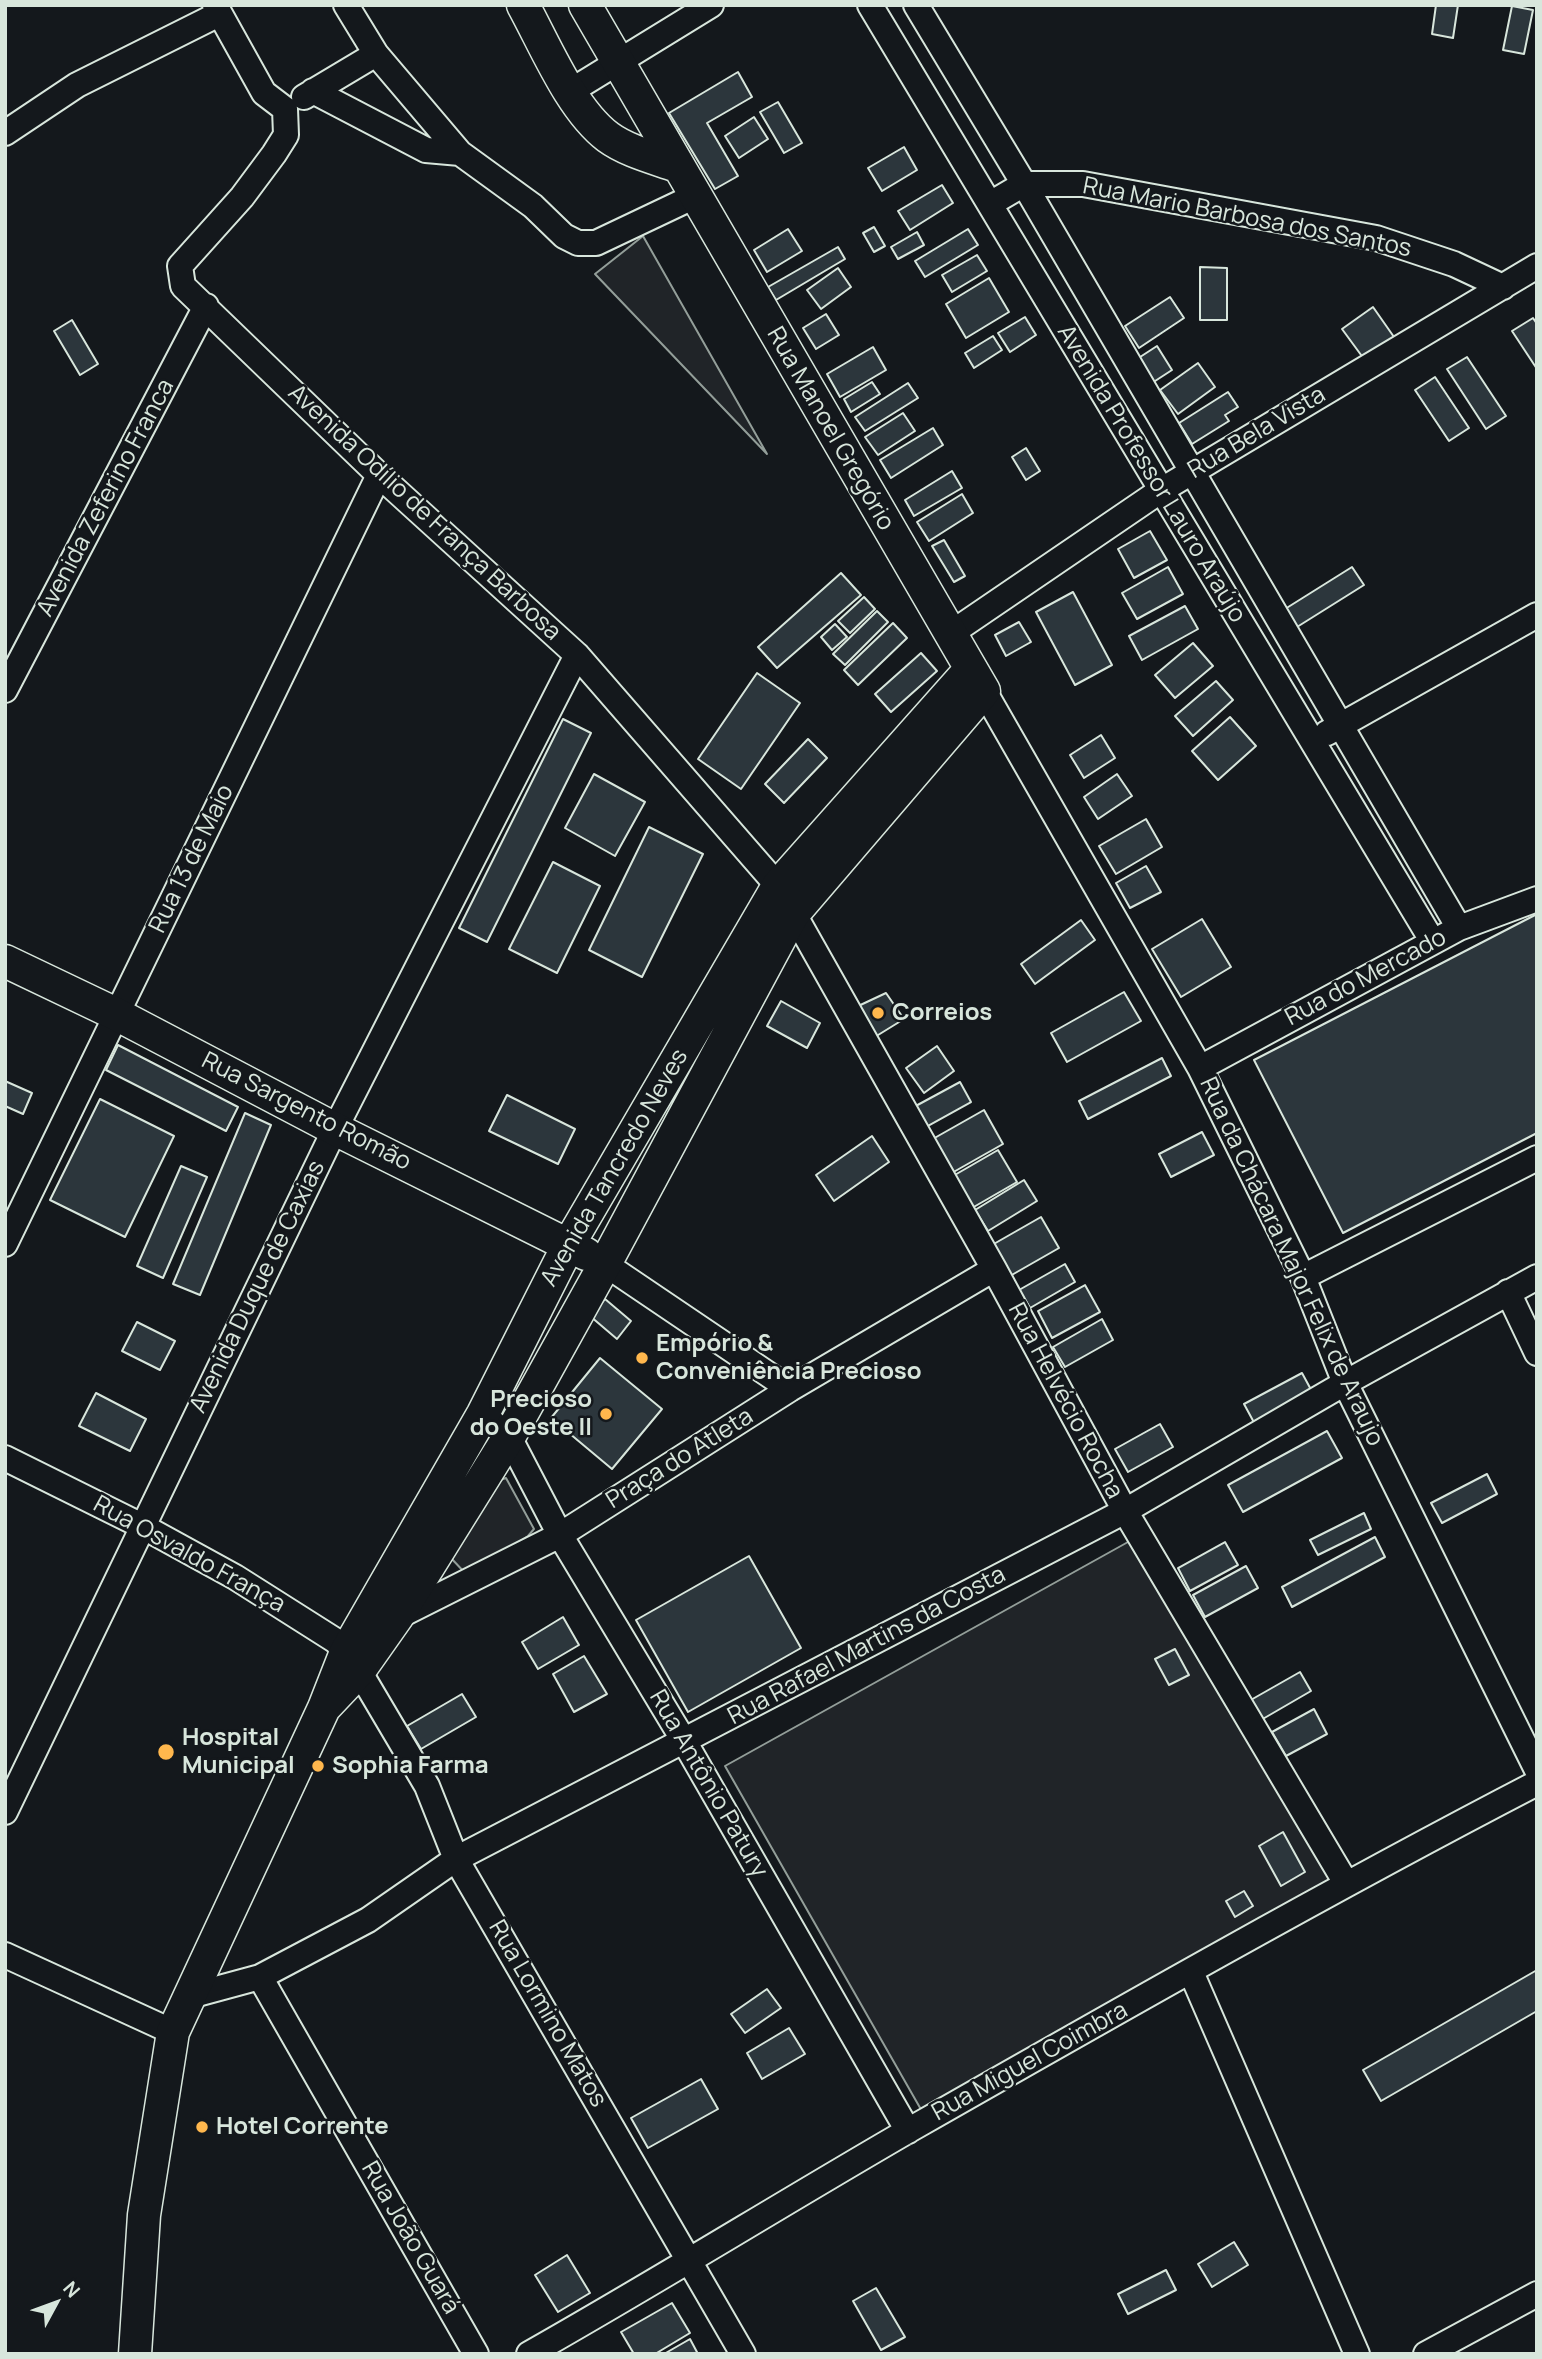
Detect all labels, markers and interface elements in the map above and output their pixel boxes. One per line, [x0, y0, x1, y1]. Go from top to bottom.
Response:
street label: Rua Mario Barbosa dos Santos [1080, 172, 1414, 264]
street label: Avenida Professor Lauro Araújo [1051, 320, 1251, 628]
street label: Rua Manoel Gregório [760, 322, 900, 536]
street label: Avenida Zeferino Franca [31, 375, 181, 621]
street label: Avenida Odílio de França Barbosa [282, 379, 566, 647]
street label: Rua Bela Vista [1183, 381, 1331, 485]
street label: Rua 13 de Maio [144, 780, 240, 938]
street label: Rua do Mercado [1281, 923, 1451, 1033]
place label: Correios [892, 999, 992, 1027]
marker: Correios [870, 1005, 886, 1021]
street label: Avenida Tancredo Neves [535, 1044, 695, 1292]
street label: Rua Sargento Romão [196, 1047, 416, 1177]
street label: Rua da Chácara Major Felix de Araujo [1193, 1073, 1389, 1451]
street label: Avenida Duque de Caxias [184, 1156, 332, 1418]
street label: Rua Helvécio Rocha [1001, 1298, 1129, 1504]
place label: Empório & Conveniência Precioso [656, 1330, 922, 1386]
marker: Empório & Conveniência Precioso [634, 1350, 650, 1366]
place label: Precioso do Oeste II [470, 1386, 592, 1442]
street label: Praça do Atleta [601, 1402, 759, 1516]
marker: Precioso do Oeste II [598, 1406, 614, 1422]
street label: Rua Osvaldo França [88, 1490, 290, 1620]
street label: Rua Rafael Martins da Costa [723, 1561, 1011, 1731]
street label: Rua Antônio Patury [643, 1685, 773, 1883]
place label: Hospital Municipal [182, 1724, 295, 1780]
marker: Hospital Municipal [156, 1742, 176, 1762]
place label: Sophia Farma [332, 1752, 489, 1780]
marker: Sophia Farma [310, 1758, 326, 1774]
street label: Rua Lormino Matos [482, 1915, 612, 2113]
street label: Rua Miguel Coimbra [927, 1996, 1133, 2128]
place label: Hotel Corrente [216, 2113, 389, 2141]
marker: Hotel Corrente [194, 2119, 210, 2135]
street label: Rua João Guará [355, 2157, 465, 2319]
north arrow [21, 2268, 91, 2338]
text: N [58, 2276, 86, 2303]

